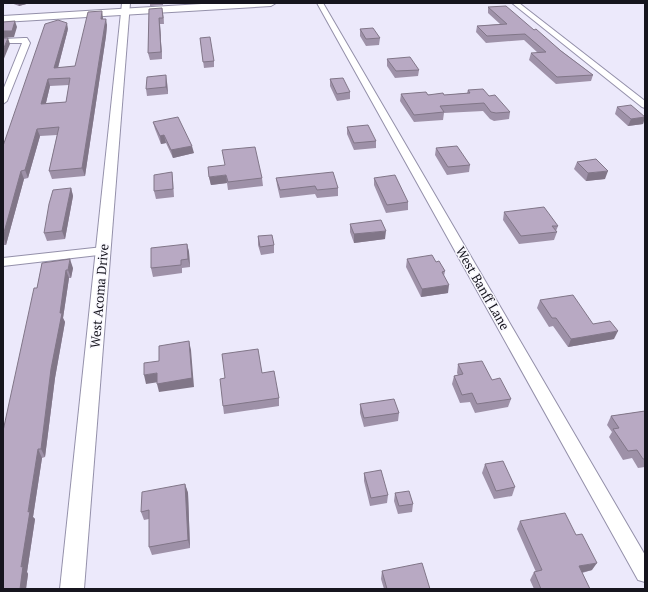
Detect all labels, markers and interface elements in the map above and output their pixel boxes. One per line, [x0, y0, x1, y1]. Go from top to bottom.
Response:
street label: West Acoma Drive [85, 243, 113, 349]
street label: West Banff Lane [452, 243, 514, 333]

